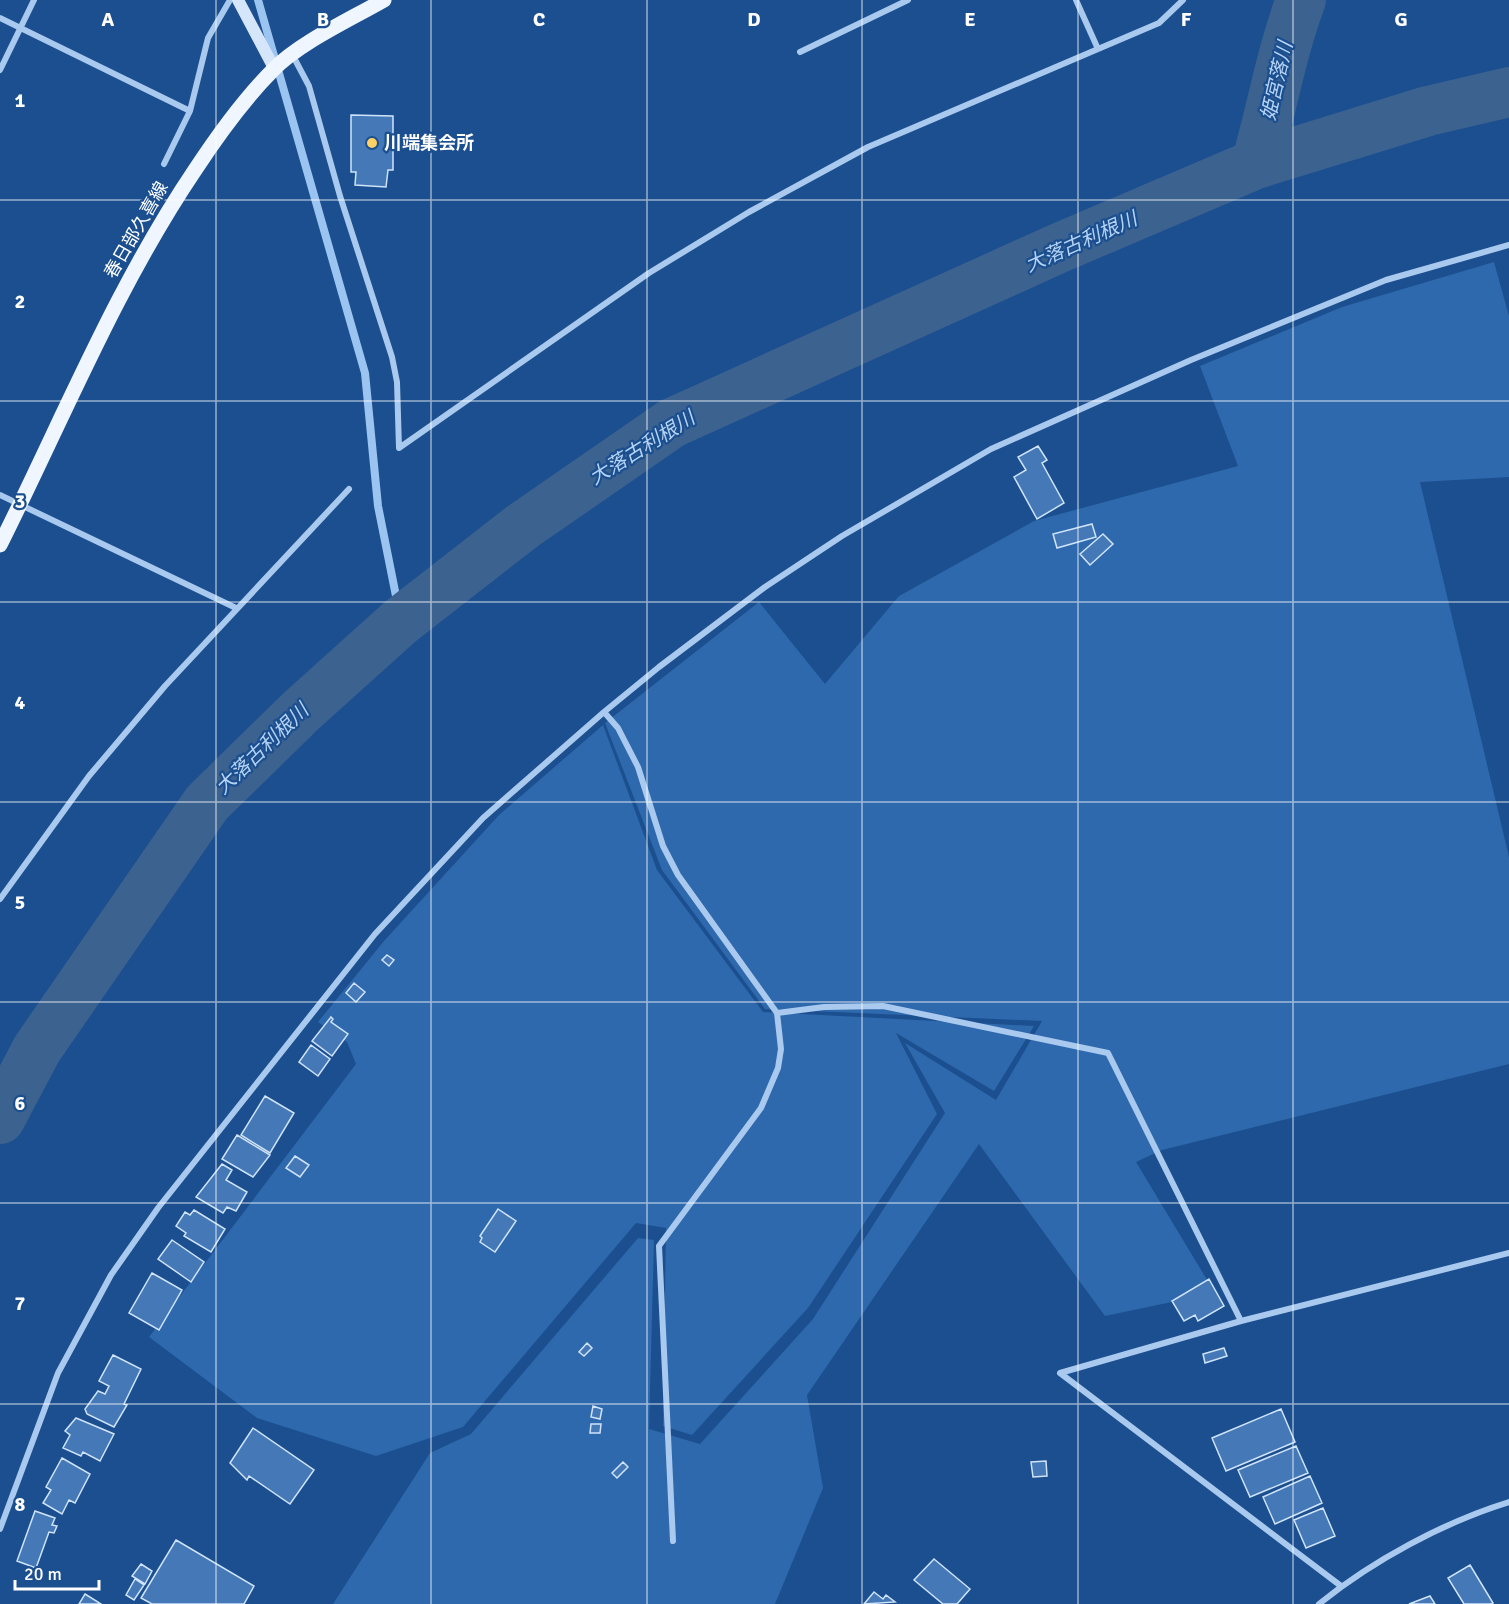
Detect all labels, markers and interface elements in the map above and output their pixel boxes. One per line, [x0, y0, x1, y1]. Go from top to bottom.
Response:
text: A [102, 7, 115, 32]
text: B [317, 7, 329, 32]
text: C [533, 7, 545, 32]
text: D [747, 7, 761, 32]
text: E [964, 7, 976, 32]
text: F [1181, 7, 1192, 32]
text: G [1394, 7, 1408, 32]
water label: 姫宮落川 [1256, 37, 1299, 123]
text: 1 [15, 88, 26, 113]
place label: 川端集会所 [384, 132, 474, 154]
marker: 川端集会所 [365, 136, 379, 150]
street label: 春日部久喜線 [99, 178, 173, 282]
water label: 大落古利根川 [1021, 205, 1143, 278]
text: 2 [15, 289, 25, 314]
water label: 大落古利根川 [584, 405, 701, 490]
text: 3 [15, 489, 25, 514]
text: 4 [15, 690, 26, 715]
water label: 大落古利根川 [210, 697, 315, 800]
text: 5 [15, 890, 25, 915]
text: 6 [15, 1091, 26, 1116]
text: 7 [15, 1291, 26, 1316]
text: 8 [15, 1492, 26, 1517]
scale bar [15, 1553, 99, 1591]
text: 20 m [24, 1563, 62, 1585]

